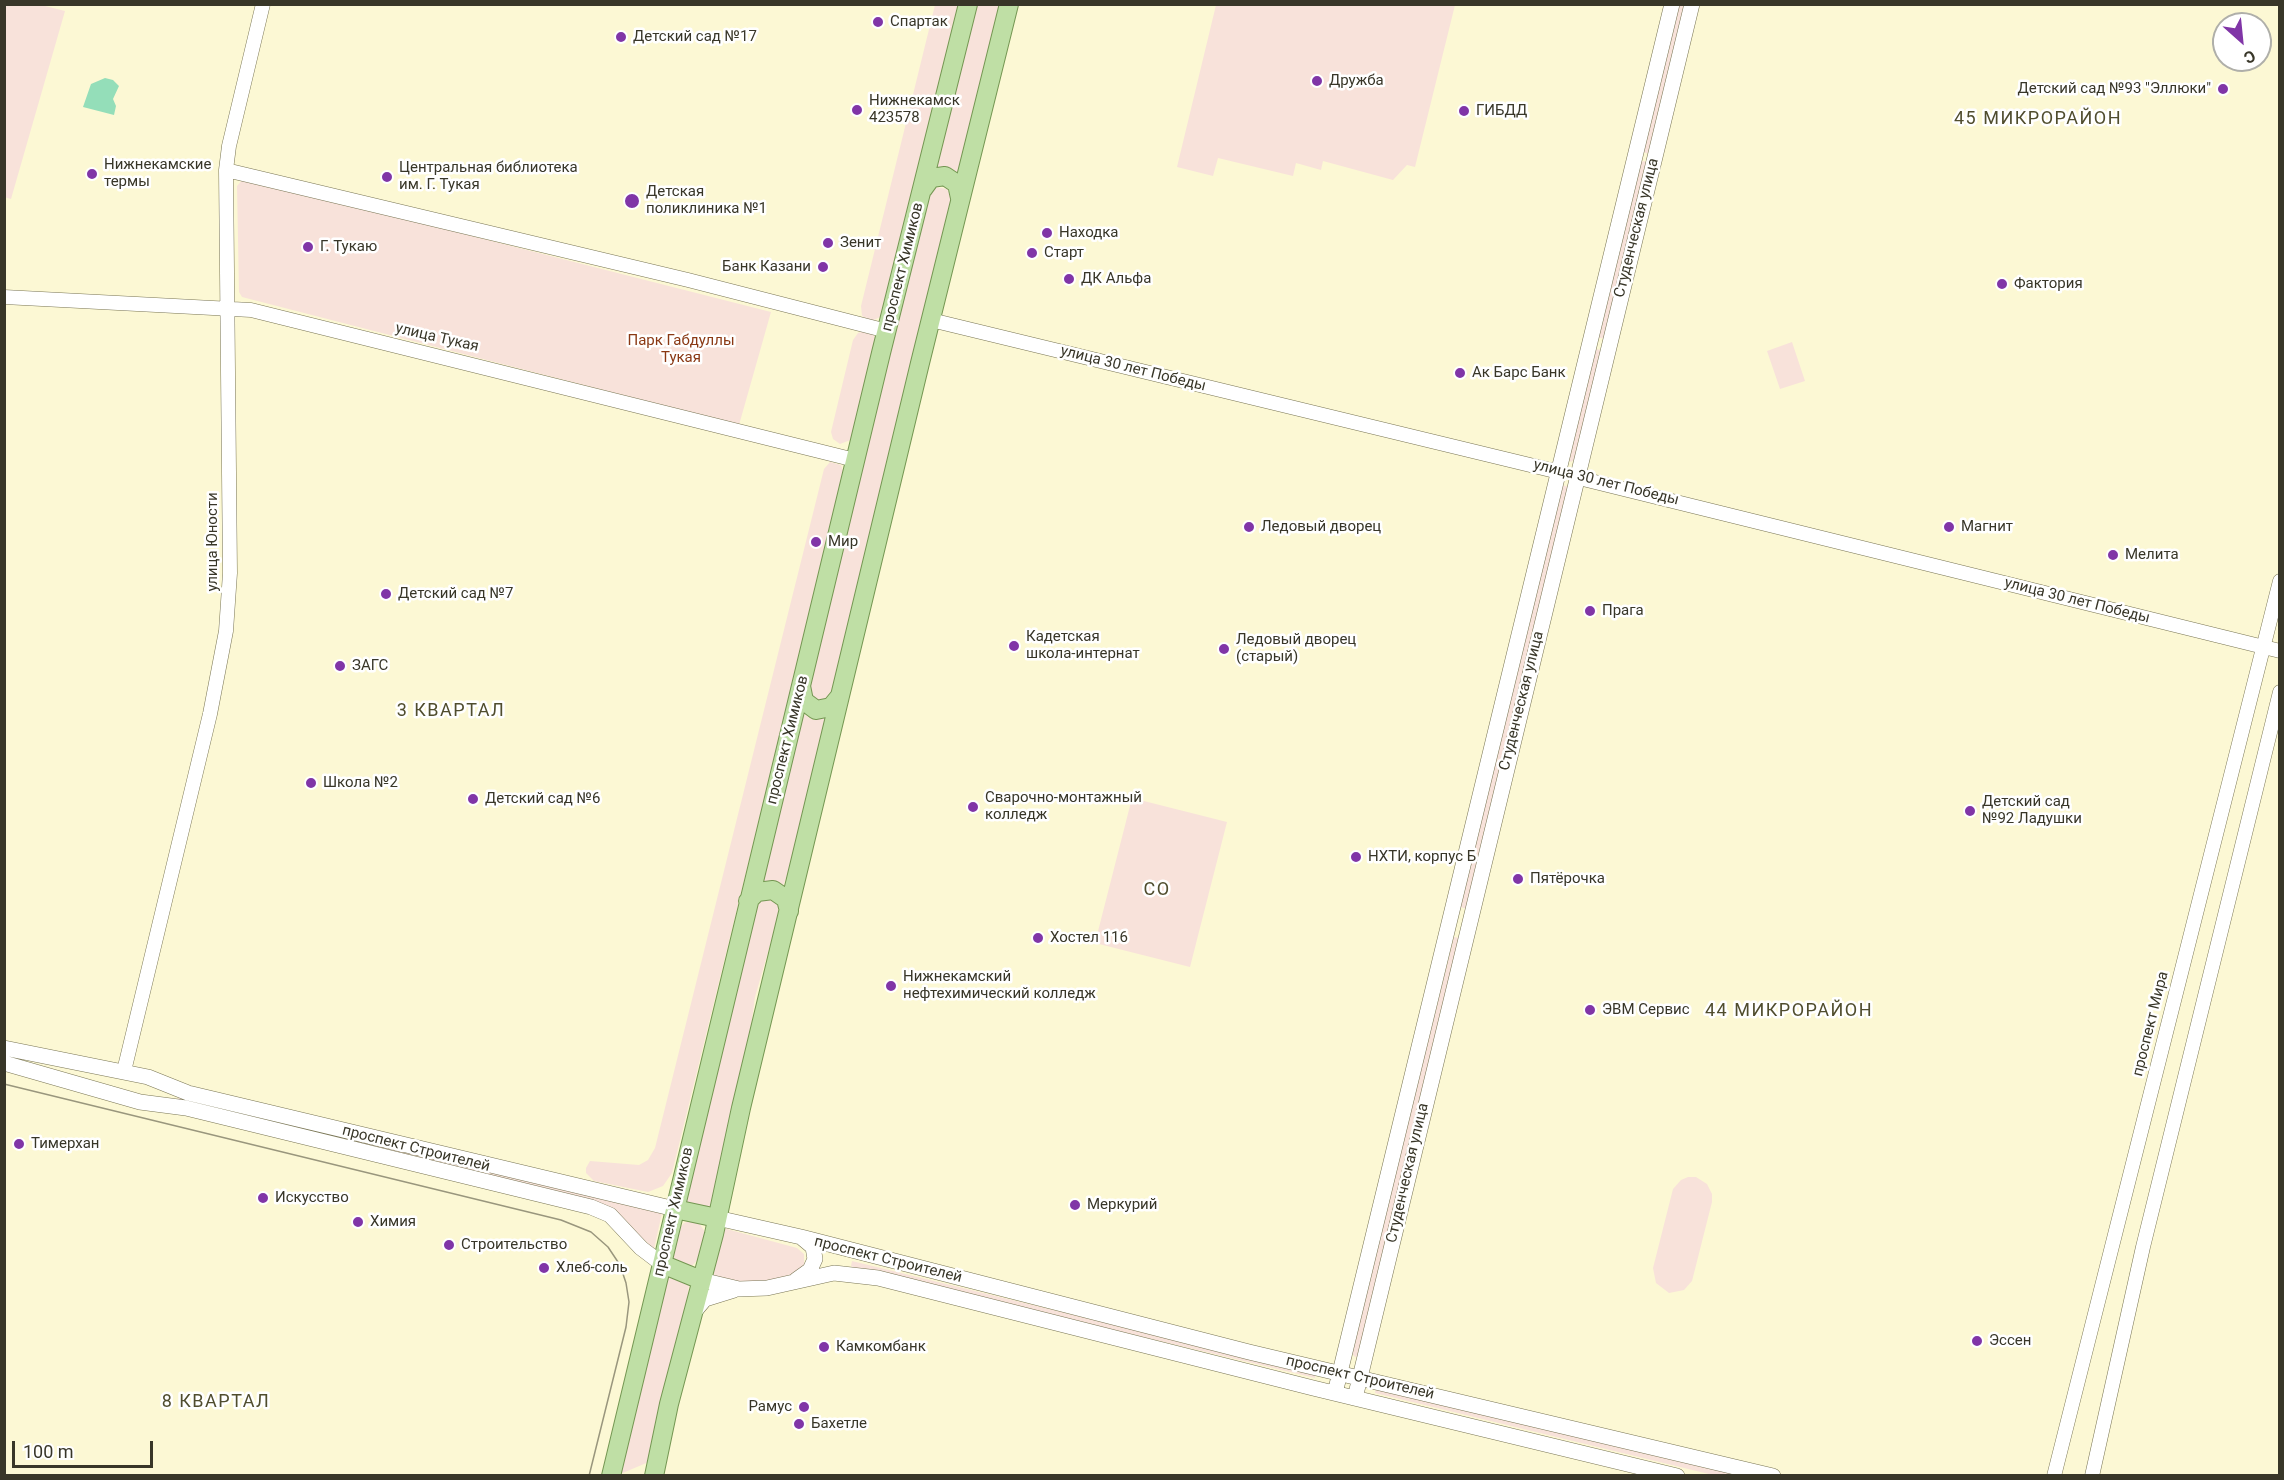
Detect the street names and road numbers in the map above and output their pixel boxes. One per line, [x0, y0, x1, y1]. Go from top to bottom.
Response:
street label: Студенческая улица [1611, 157, 1663, 299]
street label: проспект Химиков [878, 201, 928, 333]
street label: улица Тукая [394, 320, 480, 356]
street label: улица 30 лет Победы [1058, 342, 1208, 396]
street label: улица 30 лет Победы [1531, 456, 1681, 510]
street label: улица Юности [204, 492, 222, 592]
street label: улица 30 лет Победы [2002, 574, 2152, 628]
street label: Студенческая улица [1496, 630, 1548, 772]
street label: проспект Химиков [763, 674, 813, 806]
street label: проспект Мира [2129, 970, 2173, 1078]
street label: Студенческая улица [1383, 1101, 1433, 1245]
street label: проспект Строителей [340, 1122, 492, 1176]
street label: проспект Химиков [650, 1146, 698, 1278]
street label: проспект Строителей [812, 1233, 964, 1287]
street label: проспект Строителей [1284, 1352, 1436, 1404]

